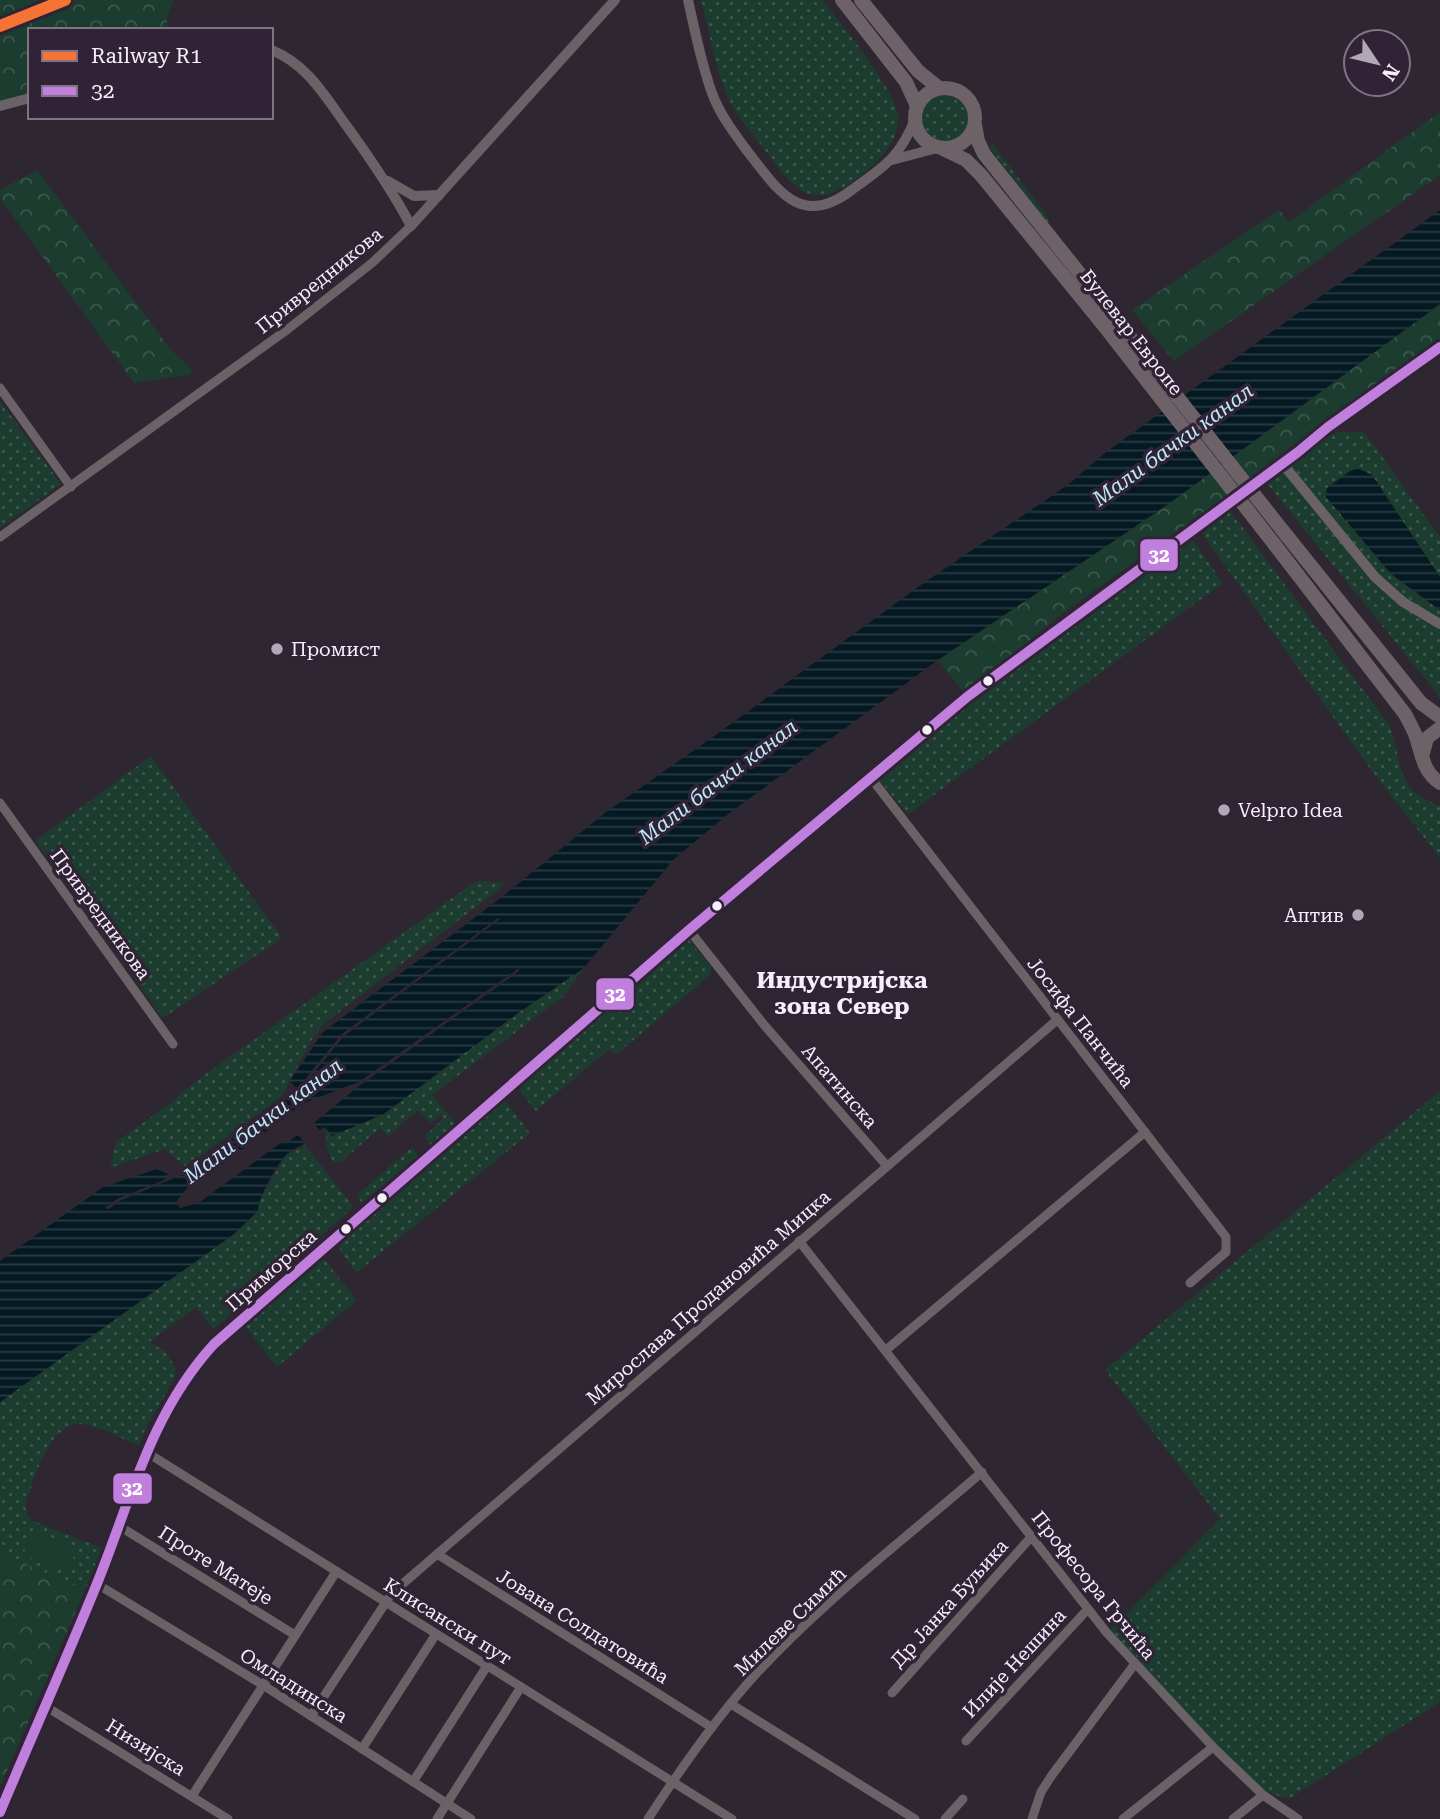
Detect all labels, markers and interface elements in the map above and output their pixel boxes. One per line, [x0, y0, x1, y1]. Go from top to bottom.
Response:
legend [28, 28, 273, 119]
north arrow [1342, 28, 1412, 98]
text: Railway R1 [91, 44, 202, 68]
text: N [1377, 60, 1404, 85]
text: 32 [91, 79, 115, 103]
street label: Привредникова [252, 222, 388, 338]
street label: Булевар Европе [1075, 265, 1188, 400]
water label: Мали бачки канал [1087, 379, 1258, 512]
line badge: 32 [1139, 538, 1179, 572]
text: 32 [1148, 544, 1170, 567]
place label: Промист [291, 638, 381, 661]
marker: Промист [269, 641, 285, 657]
unlabelled marker [981, 674, 995, 688]
water label: Мали бачки канал [633, 715, 802, 850]
unlabelled marker [920, 723, 934, 737]
place label: Velpro Idea [1238, 799, 1343, 822]
marker: Velpro Idea [1216, 802, 1232, 818]
street label: Привредникова [45, 844, 156, 985]
unlabelled marker [710, 899, 724, 913]
place label: Аптив [1284, 904, 1344, 927]
marker: Аптив [1350, 907, 1366, 923]
street label: Јосифа Панчића [1022, 952, 1139, 1093]
district label: Индустријска зона Север [757, 967, 928, 1020]
line badge: 32 [595, 977, 635, 1011]
text: 32 [604, 983, 626, 1006]
street label: Апатинска [797, 1040, 883, 1134]
water label: Мали бачки канал [178, 1054, 347, 1189]
street label: Мирослава Продановића Мицка [582, 1185, 835, 1410]
unlabelled marker [375, 1191, 389, 1205]
unlabelled marker [339, 1222, 353, 1236]
street label: Приморска [221, 1224, 322, 1316]
line badge: 32 [112, 1472, 153, 1505]
text: 32 [121, 1477, 143, 1500]
street label: Професора Грчића [1027, 1507, 1161, 1665]
street label: Проте Матеје [154, 1521, 277, 1610]
street label: Др Јанка Буљика [886, 1534, 1013, 1672]
street label: Милеве Симић [730, 1562, 851, 1680]
street label: Јована Солдатовића [492, 1564, 674, 1689]
street label: Клисански пут [380, 1573, 516, 1670]
street label: Илије Нешина [958, 1604, 1071, 1723]
street label: Омладинска [236, 1643, 352, 1728]
street label: Низијска [102, 1714, 190, 1781]

